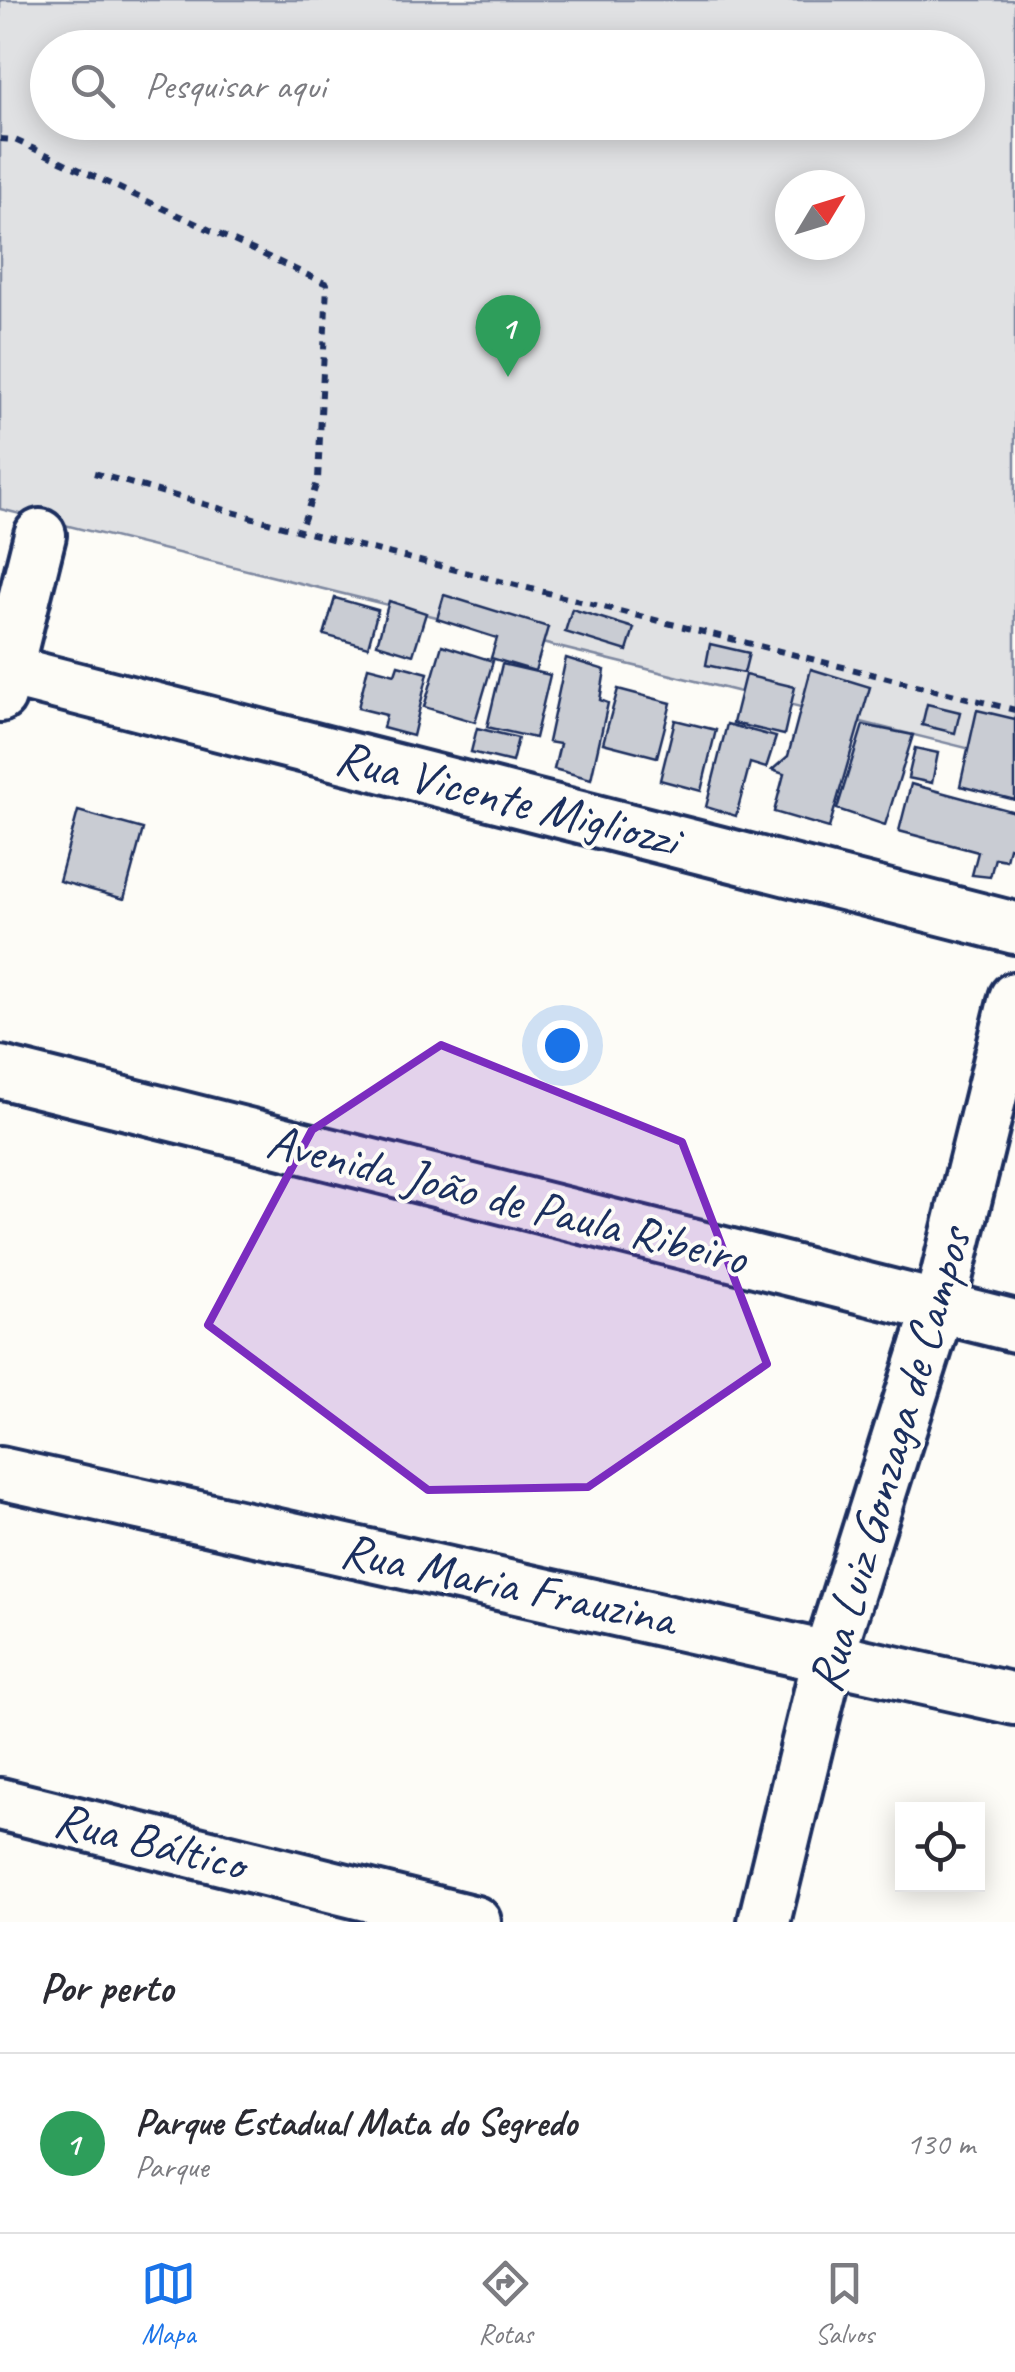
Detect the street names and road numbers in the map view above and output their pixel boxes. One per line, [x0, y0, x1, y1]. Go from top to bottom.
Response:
street label: Rua Vicente Migliozzi [329, 725, 690, 872]
street label: Avenida João de Paula Ribeiro [261, 1109, 756, 1290]
street label: Rua Luiz Gonzaga de Campos [793, 1217, 986, 1699]
street label: Rua Maria Frauzina [335, 1518, 685, 1651]
street label: Rua Báltico [48, 1787, 257, 1896]

